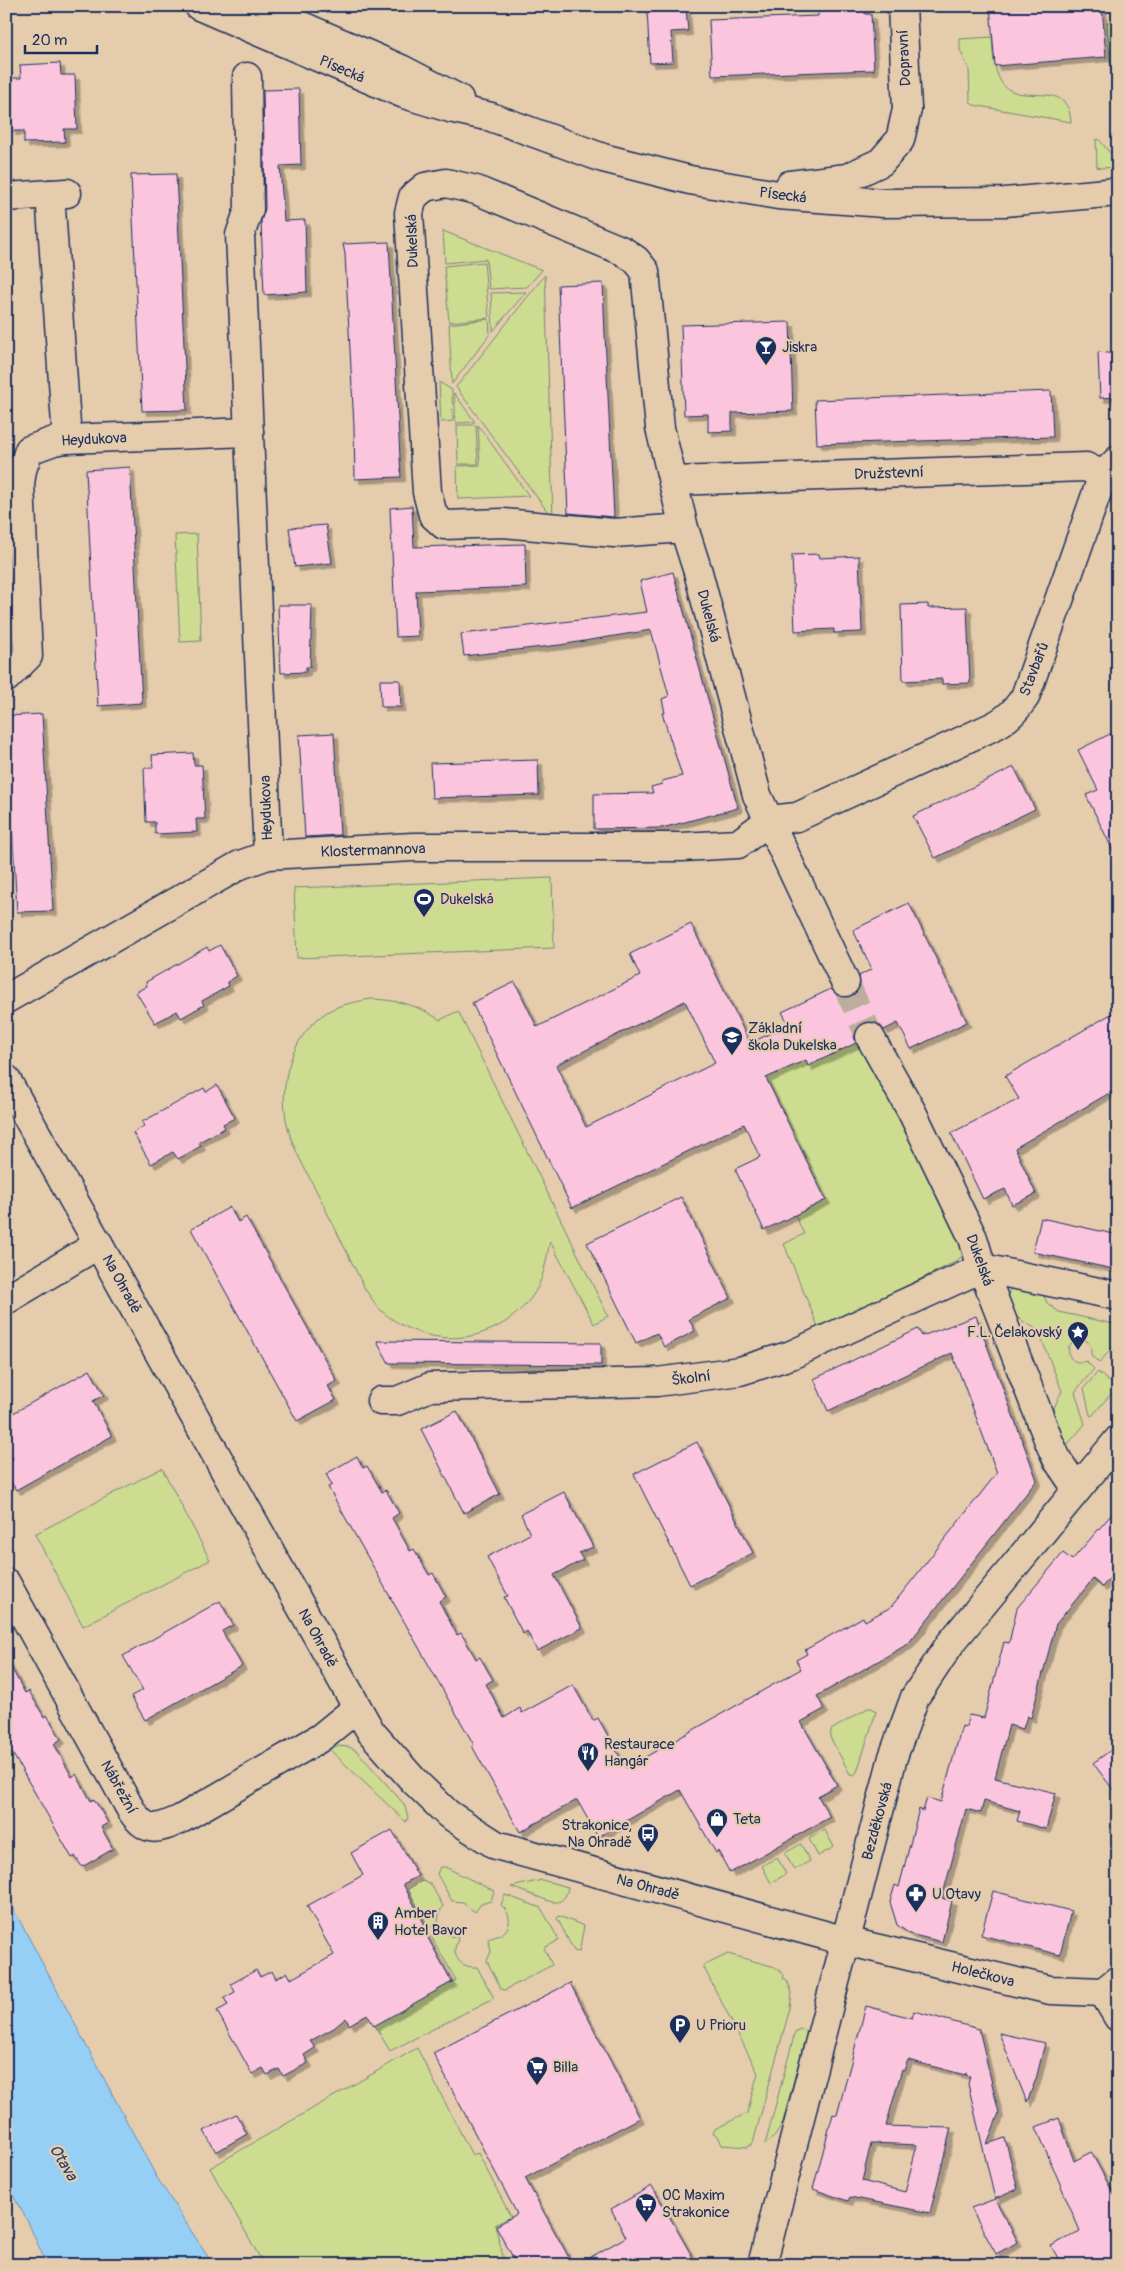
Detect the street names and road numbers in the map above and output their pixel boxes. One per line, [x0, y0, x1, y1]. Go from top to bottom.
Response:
street label: Dopravní [894, 29, 915, 87]
street label: Písecká [316, 51, 367, 87]
street label: Písecká [758, 183, 808, 208]
street label: Dukelská [402, 214, 423, 268]
street label: Heydukova [61, 428, 127, 451]
street label: Družstevní [854, 463, 924, 484]
street label: Dukelská [692, 588, 725, 645]
street label: Stavbařů [1015, 639, 1053, 699]
street label: Heydukova [256, 775, 277, 841]
street label: Klostermannova [320, 839, 426, 862]
street label: Dukelská [961, 1232, 998, 1289]
street label: Na Ohradě [98, 1251, 146, 1317]
street label: Školní [670, 1367, 712, 1390]
street label: Na Ohradě [294, 1605, 342, 1671]
street label: Nábřežní [96, 1757, 141, 1817]
street label: Bezděkovská [858, 1780, 897, 1862]
street label: Na Ohradě [614, 1870, 682, 1905]
street label: Holečkova [949, 1957, 1016, 1991]

